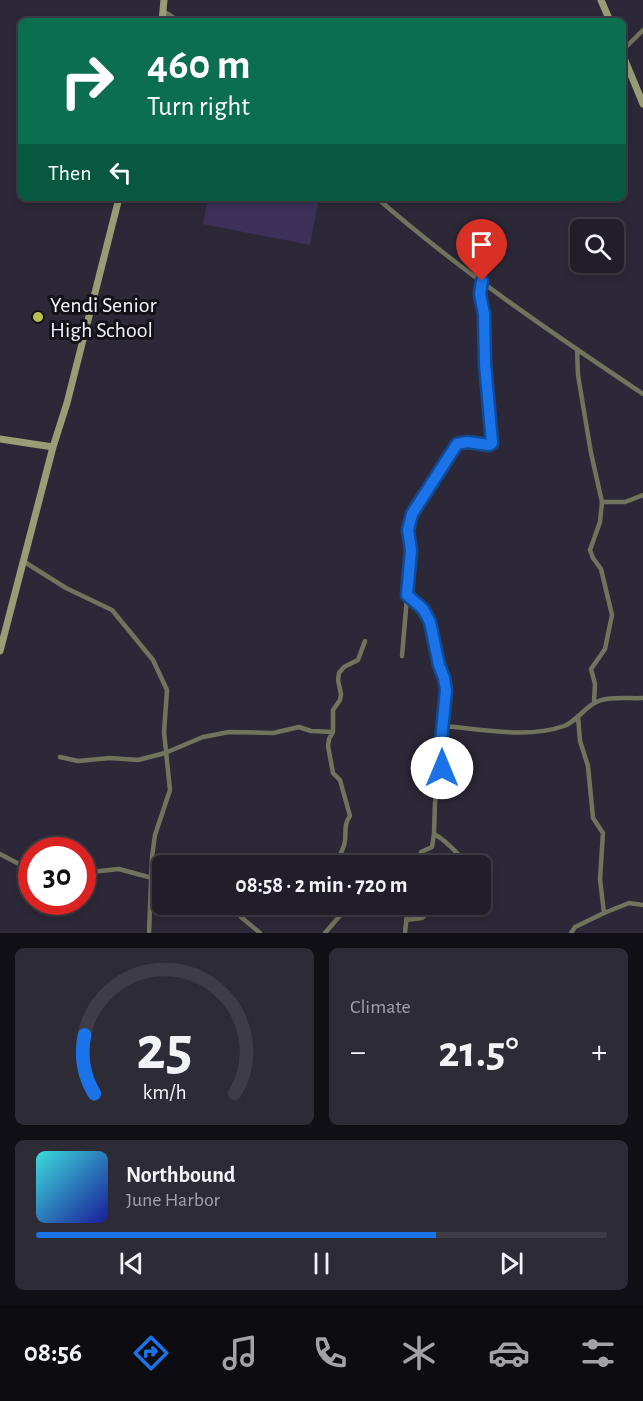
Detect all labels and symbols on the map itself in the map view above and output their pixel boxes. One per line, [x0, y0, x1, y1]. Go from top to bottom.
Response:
pin [456, 219, 507, 281]
place label: Yendi Senior High School [50, 294, 157, 341]
marker: Yendi Senior High School [31, 310, 45, 324]
position arrow [410, 736, 474, 800]
speed limit sign: 30 [18, 837, 96, 915]

